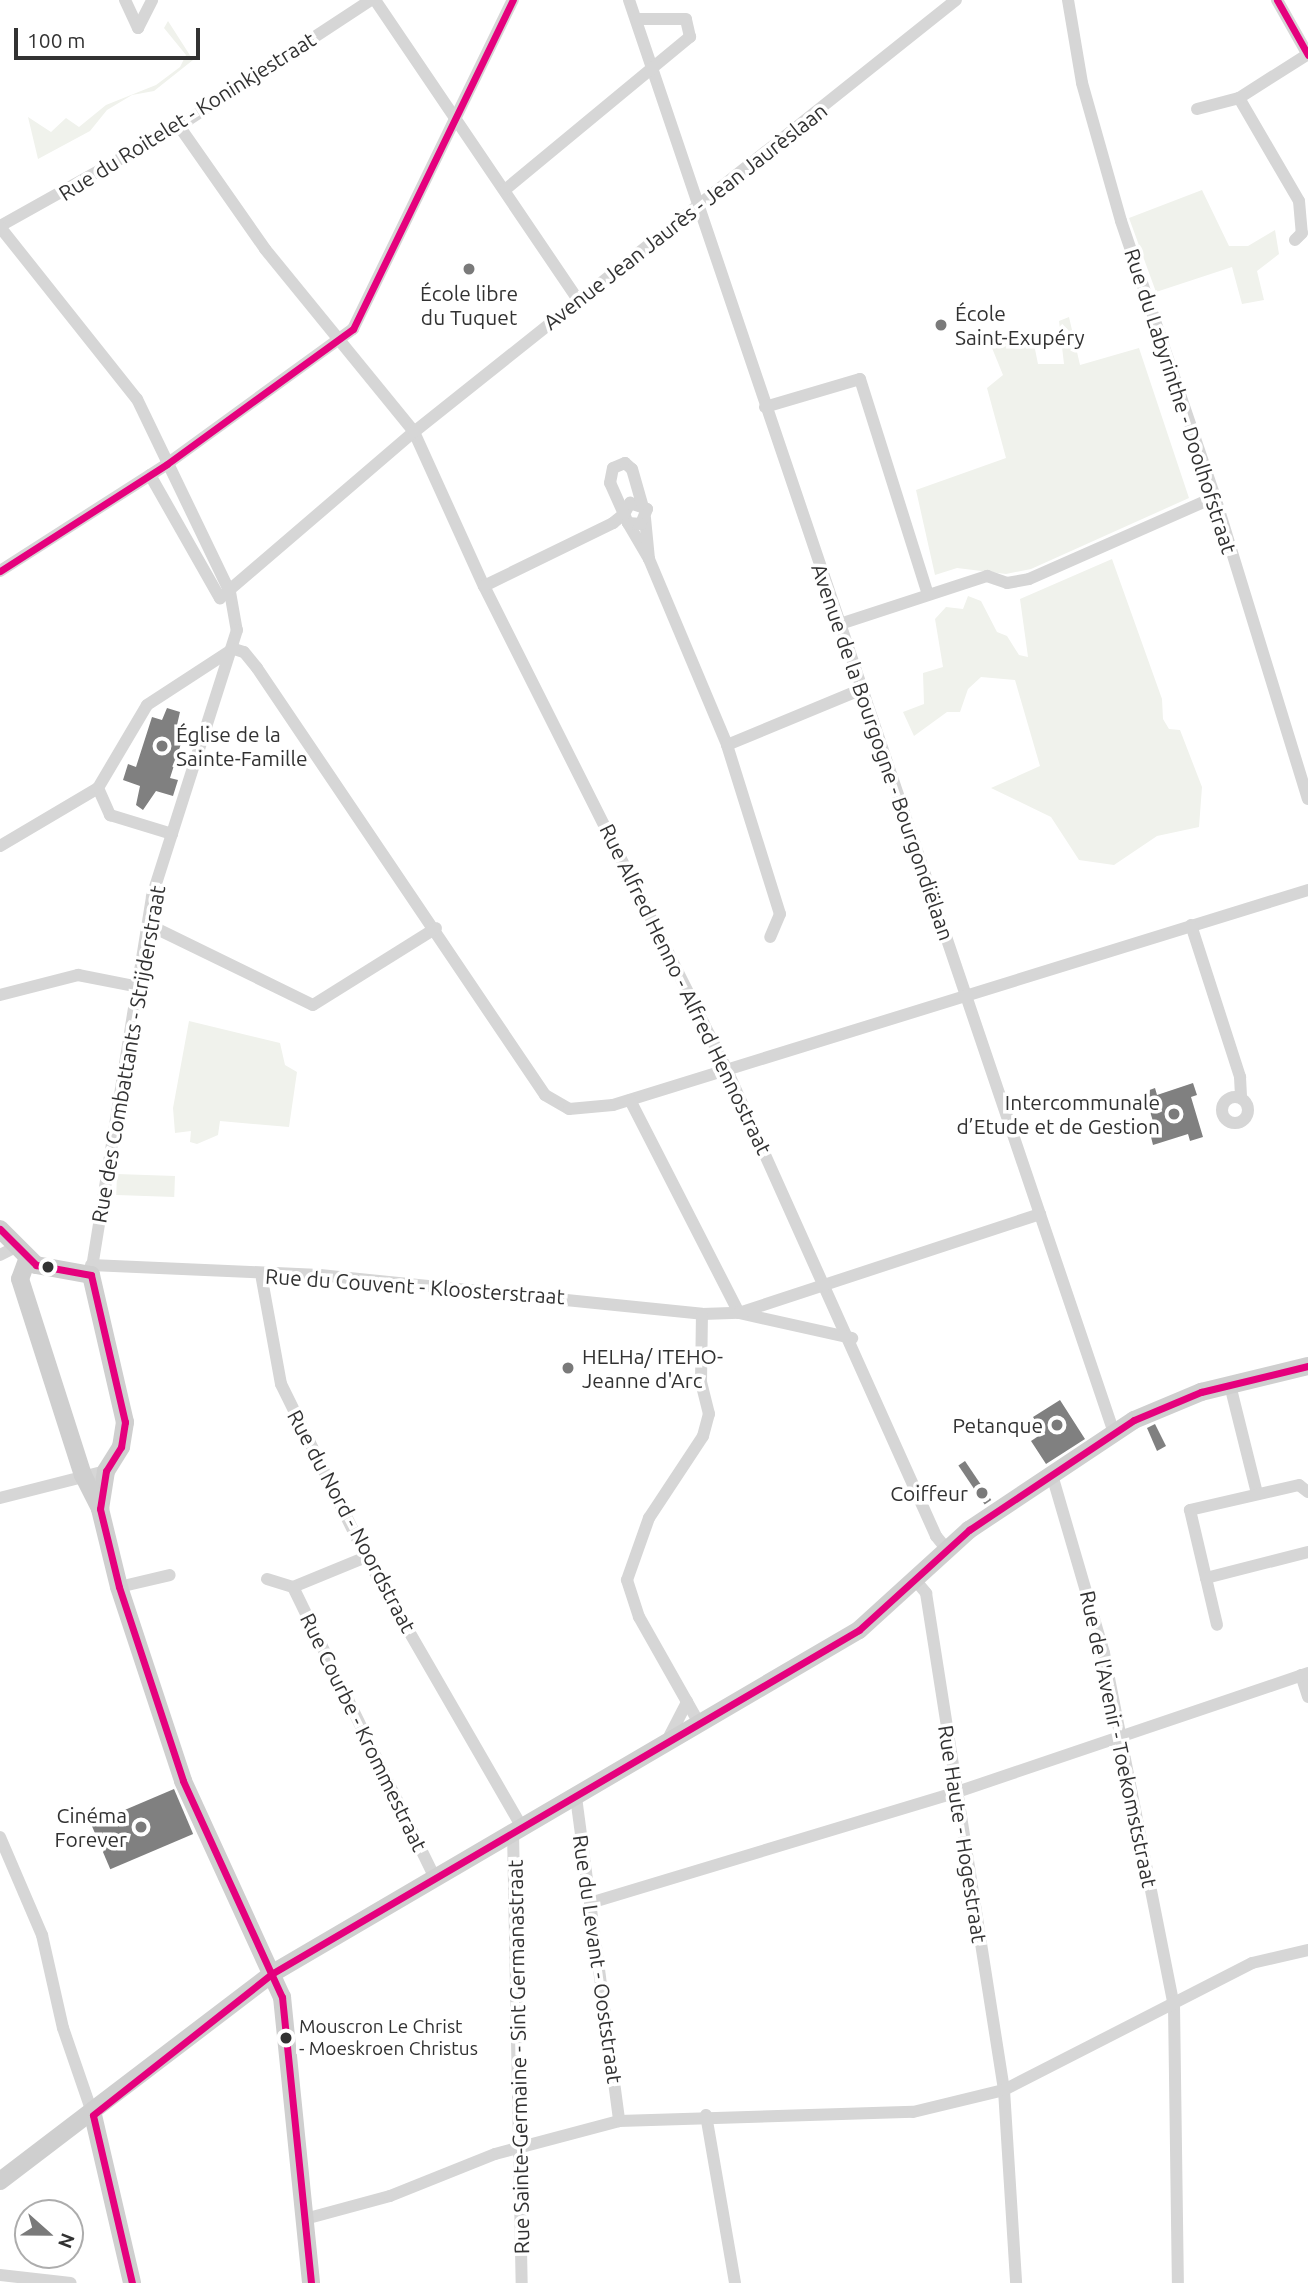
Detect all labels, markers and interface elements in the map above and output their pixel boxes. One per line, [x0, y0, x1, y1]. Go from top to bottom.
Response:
scale bar [18, 14, 203, 58]
street label: Rue du Roitelet - Koninkjestraat [54, 26, 320, 206]
text: 100 m [27, 28, 85, 52]
street label: Avenue Jean Jaurès - Jean Jaurèslaan [538, 97, 832, 335]
street label: Rue du Labyrinthe - Doolhofstraat [1120, 245, 1242, 557]
marker: École libre du Tuquet [461, 261, 477, 277]
place label: École libre du Tuquet [420, 280, 518, 330]
place label: École Saint-Exupéry [955, 300, 1085, 350]
marker: École Saint-Exupéry [933, 317, 949, 333]
street label: Avenue de la Bourgogne - Bourgondiëlaan [807, 560, 959, 944]
place label: Église de la Sainte-Famille [176, 721, 308, 771]
marker: Église de la Sainte-Famille [154, 738, 170, 754]
street label: Rue Alfred Henno - Alfred Hennostraat [595, 820, 777, 1158]
street label: Rue des Combattants - Strijderstraat [86, 883, 170, 1225]
place label: Intercommunale d’Etude et de Gestion [957, 1089, 1160, 1139]
marker: Intercommunale d’Etude et de Gestion [1166, 1106, 1182, 1122]
unlabelled marker [41, 1260, 55, 1274]
street label: Rue du Couvent - Kloosterstraat [264, 1263, 566, 1309]
place label: HELHa/ ITEHO- Jeanne d'Arc [582, 1343, 723, 1393]
marker: HELHa/ ITEHO- Jeanne d'Arc [560, 1360, 576, 1376]
street label: Rue du Nord - Noordstraat [283, 1405, 421, 1637]
place label: Petanque [952, 1412, 1043, 1438]
marker: Petanque [1049, 1417, 1065, 1433]
place label: Coiffeur [890, 1480, 968, 1506]
marker: Coiffeur [974, 1485, 990, 1501]
street label: Rue de l'Avenir - Toekomststraat [1075, 1588, 1163, 1890]
street label: Rue Courbe - Krommestraat [295, 1609, 433, 1855]
street label: Rue Haute - Hogestraat [933, 1723, 993, 1945]
place label: Cinéma Forever [54, 1802, 127, 1852]
marker: Cinéma Forever [133, 1819, 149, 1835]
street label: Rue du Levant - Ooststraat [568, 1833, 628, 2085]
street label: Rue Sainte-Germaine - Sint Germanastraat [502, 1860, 534, 2254]
place label: Mouscron Le Christ - Moeskroen Christus [299, 2016, 478, 2060]
marker: Mouscron Le Christ - Moeskroen Christus [279, 2031, 293, 2045]
north arrow [14, 2199, 84, 2269]
text: N [54, 2230, 80, 2251]

